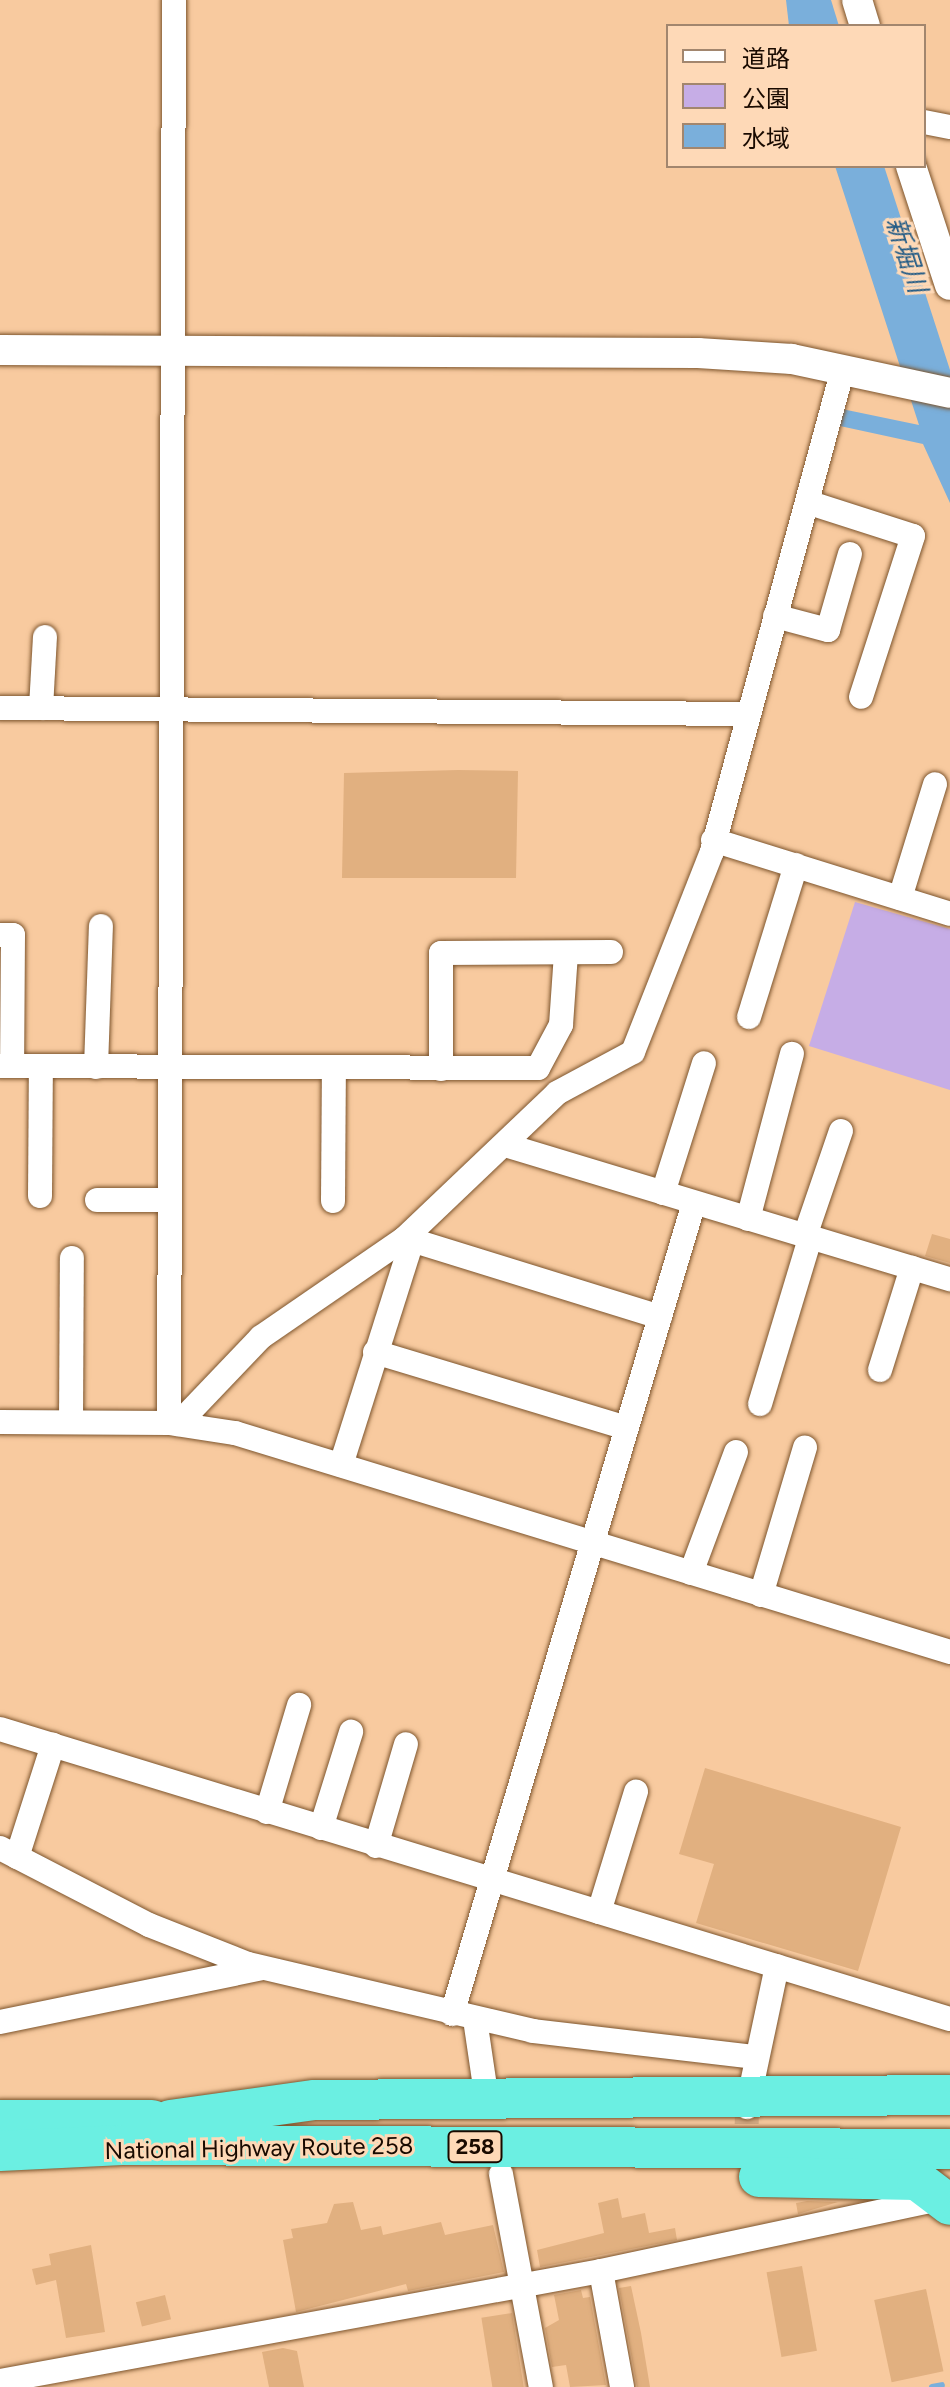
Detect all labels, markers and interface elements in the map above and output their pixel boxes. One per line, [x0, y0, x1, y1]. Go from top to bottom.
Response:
legend [666, 24, 926, 168]
text: 道路 [742, 44, 790, 73]
text: 公園 [742, 84, 790, 113]
text: 水域 [742, 124, 790, 153]
water label: 新堀川 [879, 213, 933, 297]
road number: 258 [447, 2129, 503, 2165]
street label: National Highway Route 258 [104, 2131, 414, 2165]

